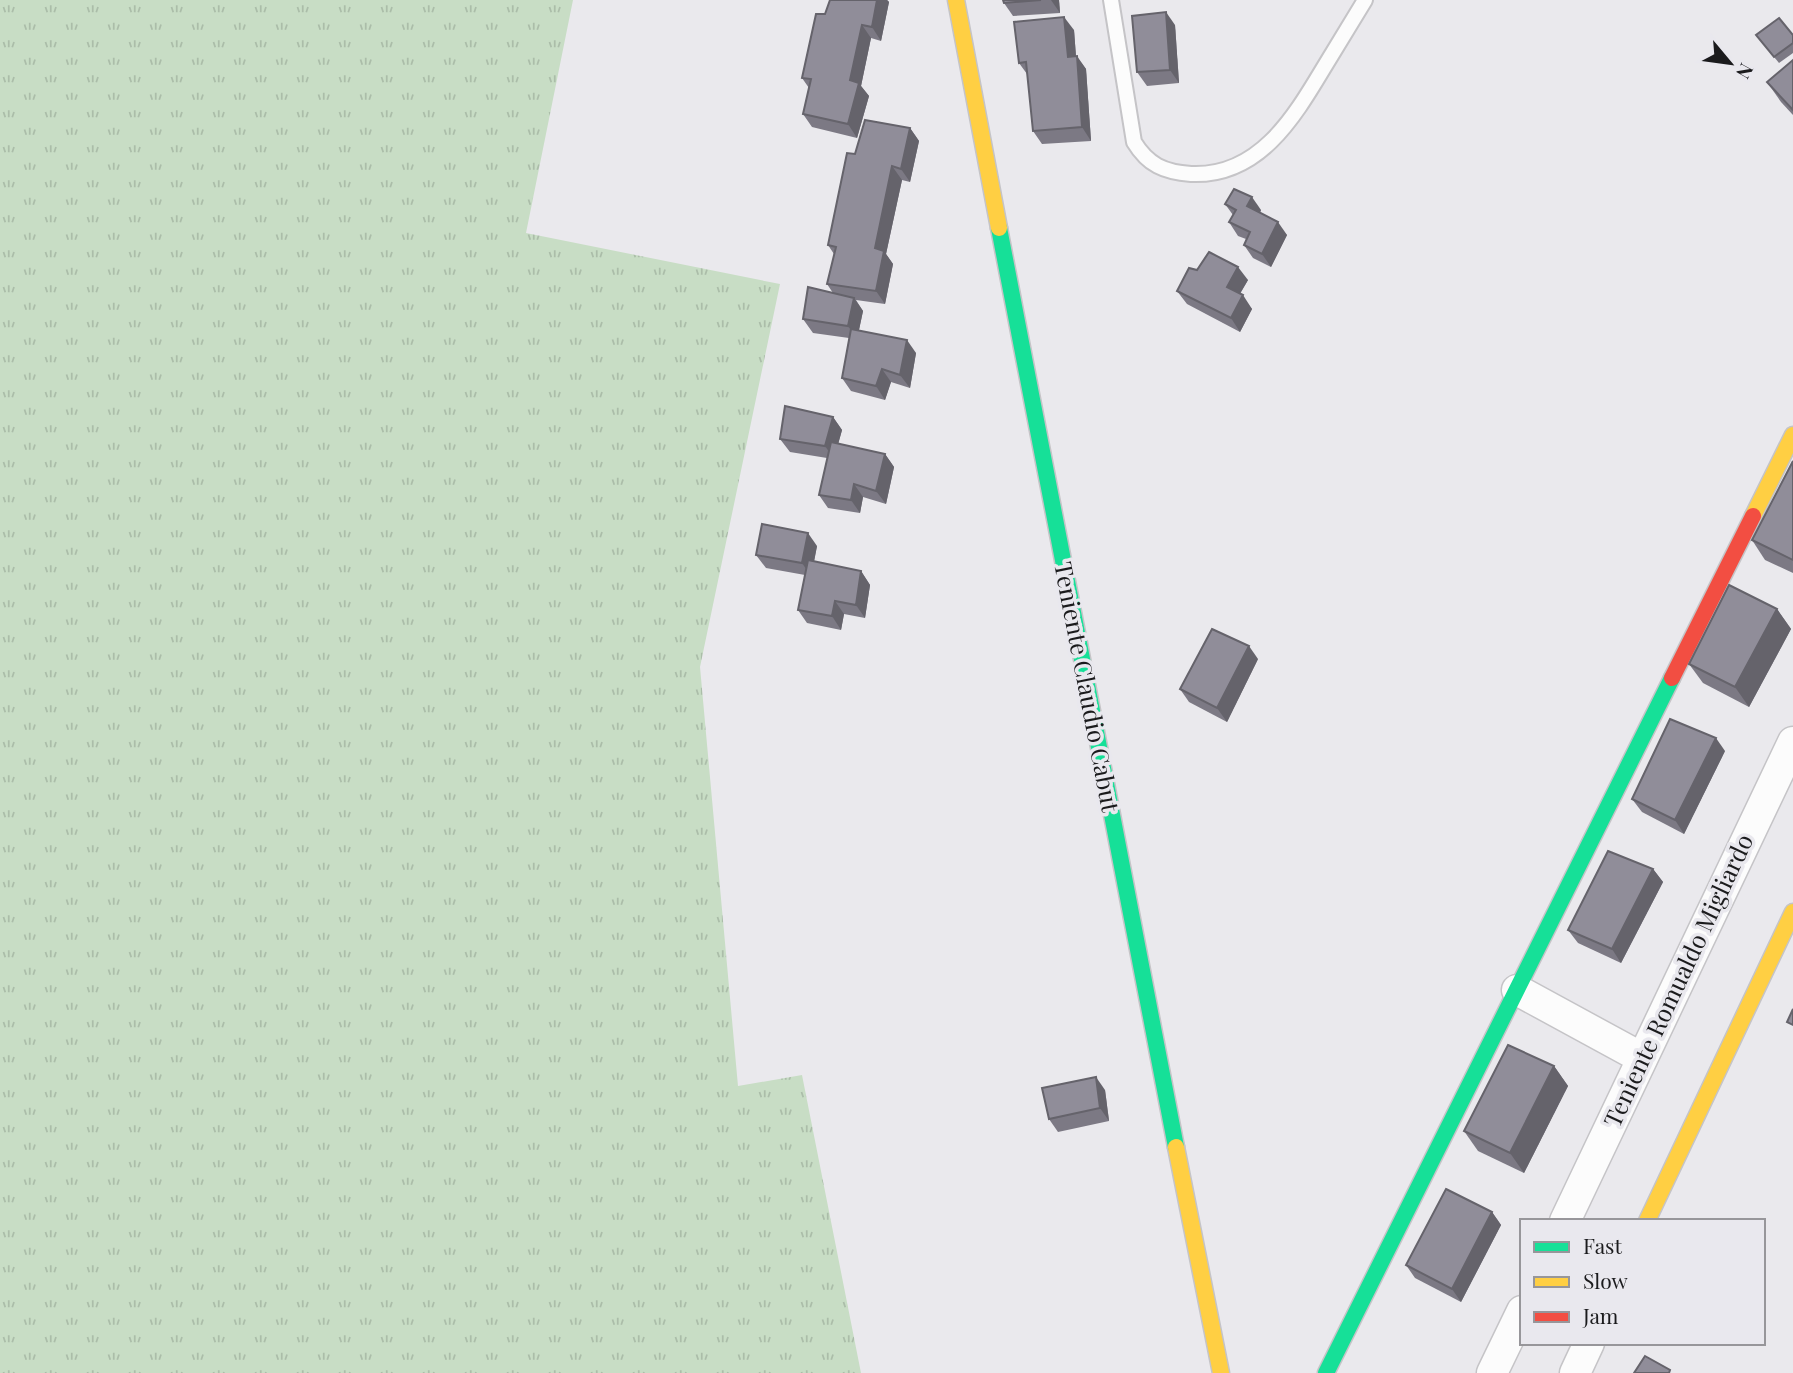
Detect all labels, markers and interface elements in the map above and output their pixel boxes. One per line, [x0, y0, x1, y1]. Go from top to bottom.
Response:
north arrow [1695, 28, 1765, 98]
text: N [1731, 59, 1760, 84]
street label: Teniente Claudio Cabut [1048, 559, 1128, 815]
street label: Teniente Romualdo Migliardo [1595, 828, 1759, 1132]
legend [1520, 1219, 1765, 1345]
text: Fast [1583, 1231, 1622, 1259]
text: Slow [1583, 1266, 1628, 1294]
text: Jam [1582, 1301, 1619, 1329]

